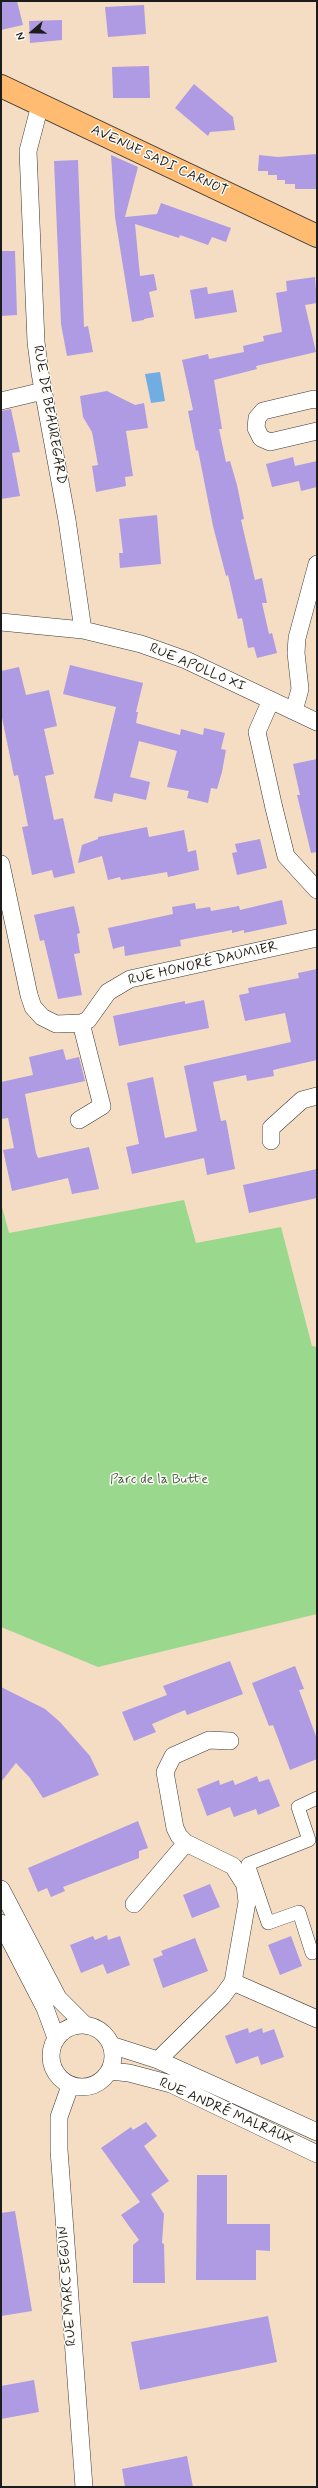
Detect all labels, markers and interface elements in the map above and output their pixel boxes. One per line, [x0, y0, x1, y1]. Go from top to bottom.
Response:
north arrow [12, 12, 52, 52]
text: N [13, 30, 29, 42]
street label: AVENUE SADI CARNOT [88, 122, 230, 200]
street label: RUE DE BEAUREGARD [29, 344, 69, 486]
street label: RUE APOLLO XI [147, 640, 247, 696]
street label: RUE HONORÉ DAUMIER [127, 939, 279, 989]
park label: Parc de la Butte [110, 1472, 208, 1488]
street label: RUE ANDRÉ MALRAUX [156, 2075, 296, 2149]
street label: RUE MARC SEGUIN [55, 2225, 81, 2347]

